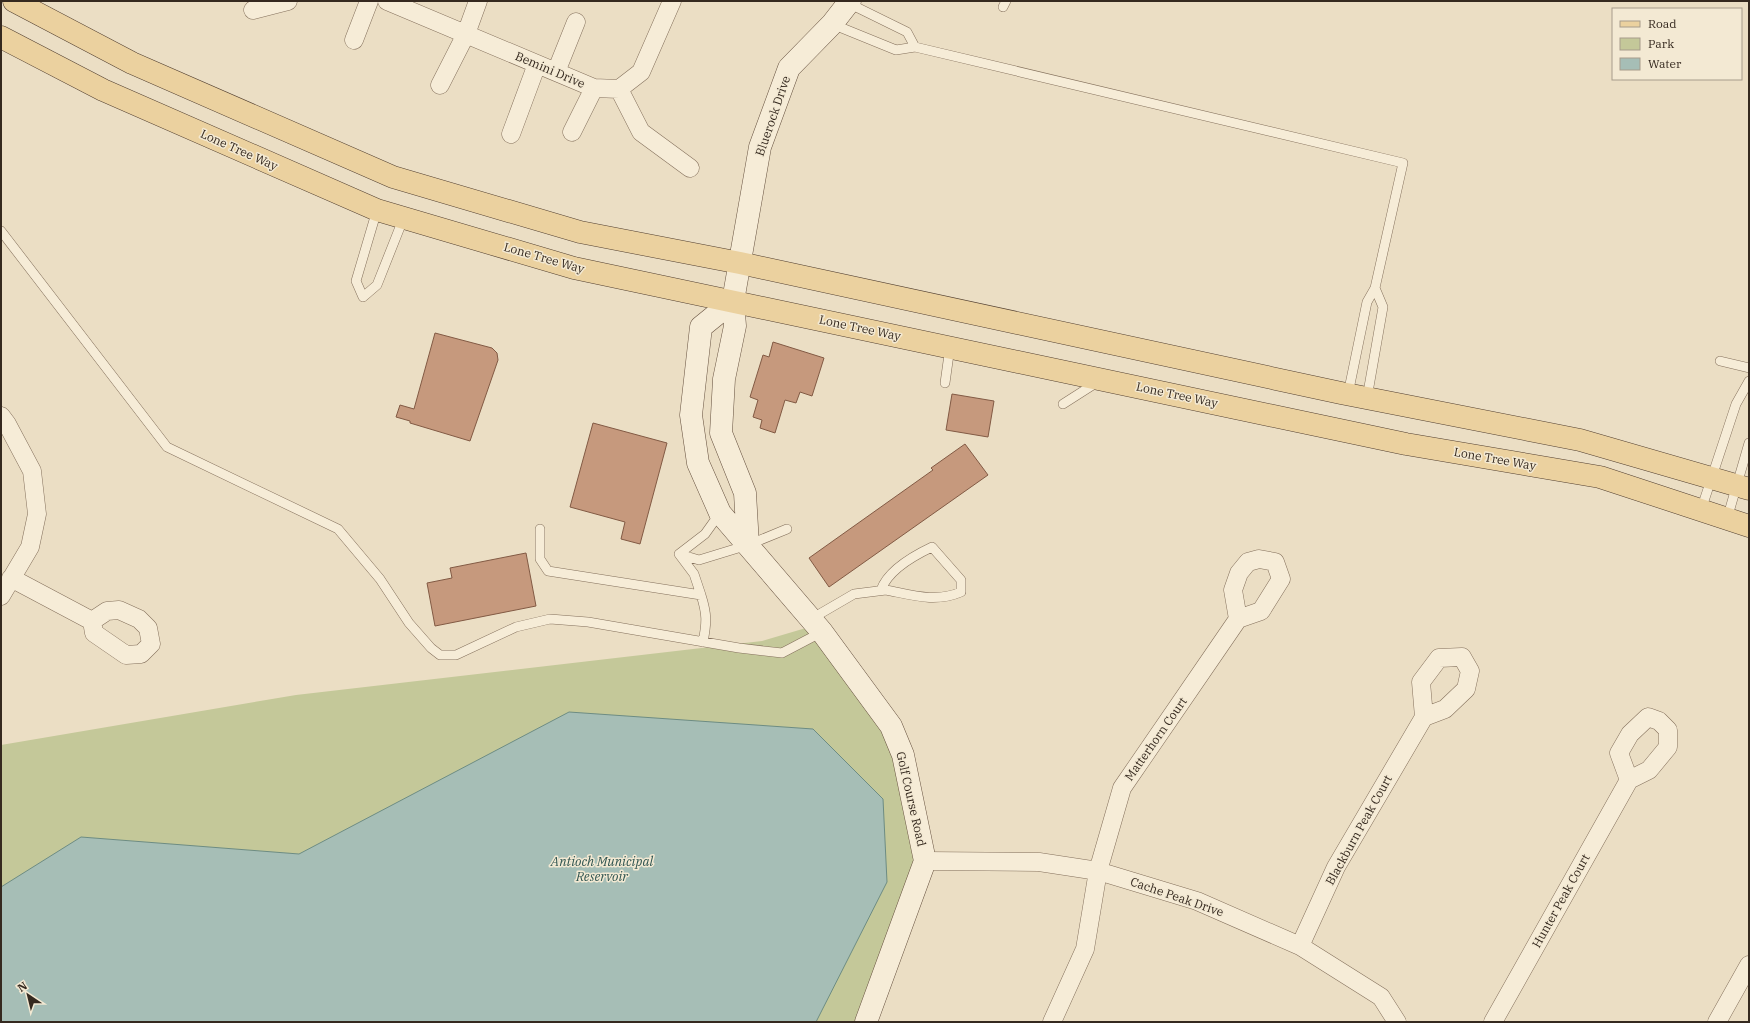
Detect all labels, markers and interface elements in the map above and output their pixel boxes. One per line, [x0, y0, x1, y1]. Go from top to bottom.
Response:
legend [1612, 8, 1742, 80]
text: Road [1648, 16, 1677, 31]
text: Park [1648, 36, 1674, 51]
street label: Bemini Drive [513, 48, 587, 91]
text: Water [1648, 56, 1682, 71]
street label: Bluerock Drive [752, 74, 793, 158]
street label: Lone Tree Way [198, 126, 281, 174]
street label: Lone Tree Way [502, 239, 587, 276]
street label: Lone Tree Way [818, 312, 903, 344]
street label: Lone Tree Way [1135, 379, 1220, 411]
street label: Lone Tree Way [1453, 444, 1538, 473]
street label: Matterhorn Court [1121, 694, 1190, 783]
street label: Golf Course Road [893, 750, 930, 848]
street label: Blackburn Peak Court [1322, 772, 1395, 887]
street label: Hunter Peak Court [1529, 851, 1593, 950]
water label: Antioch Municipal Reservoir [550, 853, 653, 885]
street label: Cache Peak Drive [1129, 874, 1226, 920]
north arrow [8, 975, 48, 1015]
text: N [15, 978, 30, 995]

